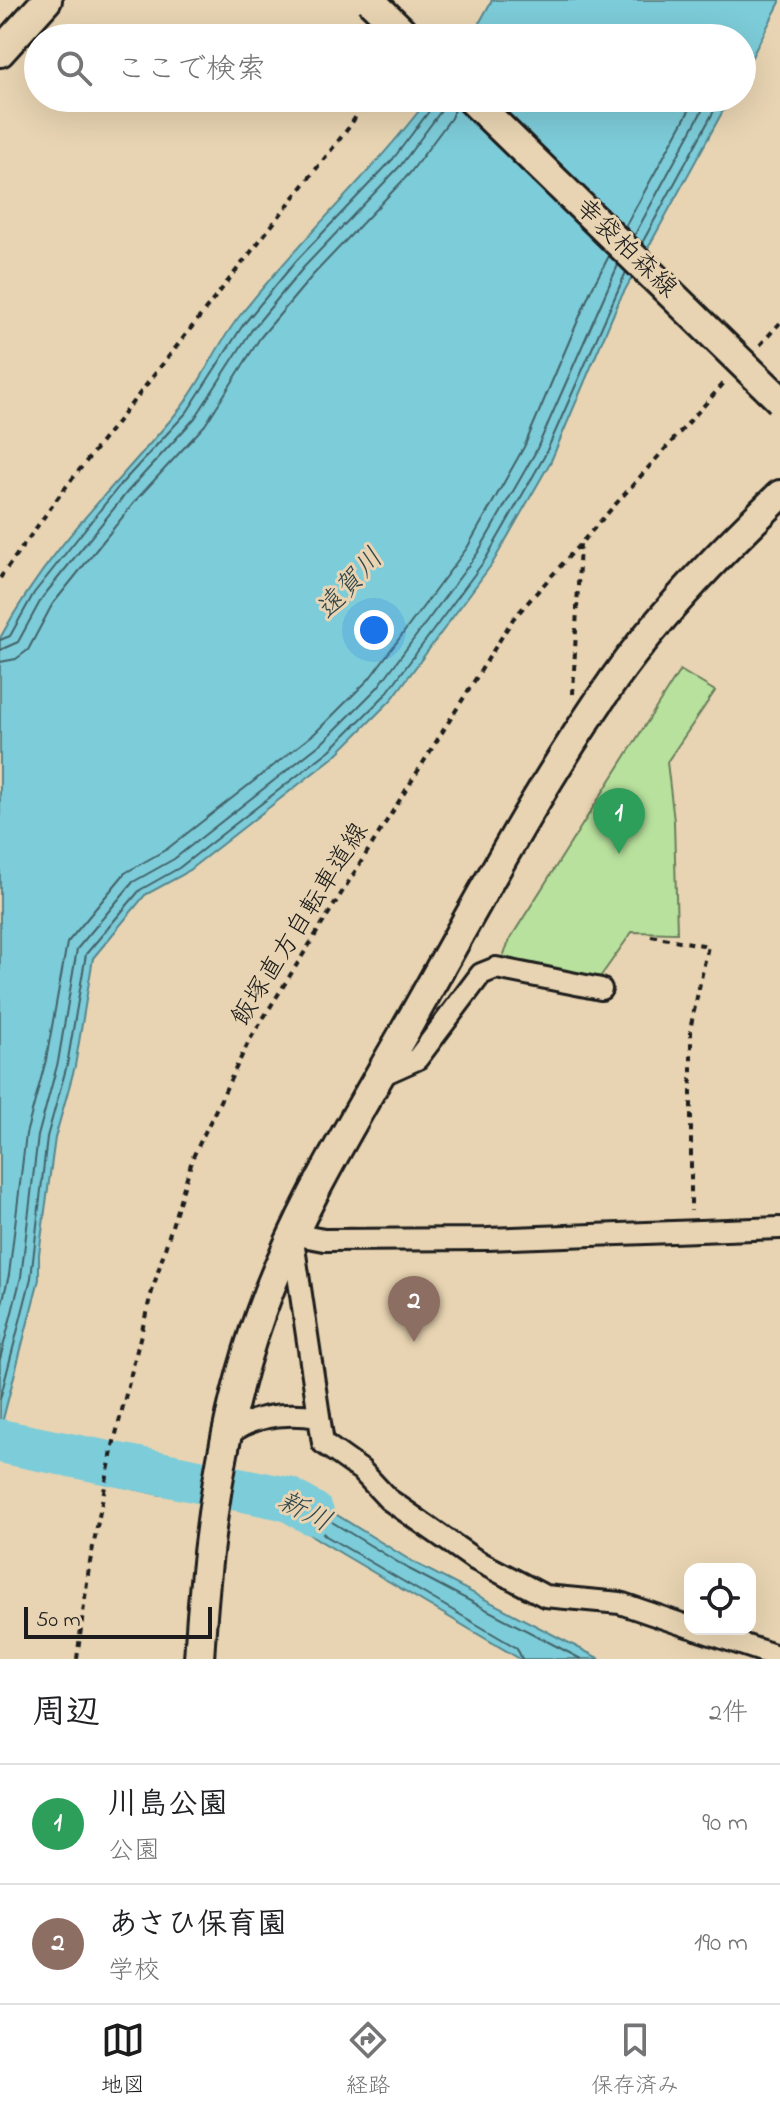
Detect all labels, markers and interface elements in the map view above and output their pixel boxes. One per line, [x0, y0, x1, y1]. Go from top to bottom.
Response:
search box [24, 24, 756, 112]
icon: search [52, 46, 96, 90]
text: ここで検索 [116, 49, 266, 93]
street label: 幸袋柏森線 [565, 190, 685, 308]
water label: 遠賀川 [308, 540, 394, 630]
your location [354, 610, 394, 650]
pin: 1 [593, 788, 645, 854]
street label: 飯塚直方自転車道線 [223, 816, 379, 1034]
pin: 2 [388, 1276, 440, 1342]
water label: 新川 [270, 1482, 338, 1544]
map controls [684, 1563, 756, 1635]
button: locate [684, 1563, 756, 1635]
scale bar [24, 1603, 212, 1639]
text: 50 m [36, 1605, 81, 1637]
text: 周辺 [32, 1689, 100, 1739]
text: 2件 [709, 1695, 748, 1733]
text: 川島公園 [108, 1784, 228, 1828]
text: 1 [54, 1805, 62, 1843]
text: 90 m [702, 1805, 748, 1843]
text: 公園 [108, 1833, 160, 1871]
text: あさひ保育園 [108, 1904, 287, 1948]
text: 2 [52, 1925, 64, 1963]
text: 190 m [694, 1925, 748, 1963]
text: 学校 [108, 1953, 160, 1991]
tab: 地図 [101, 2018, 145, 2103]
tab: 経路 [346, 2018, 390, 2103]
tab: 保存済み [591, 2018, 679, 2103]

